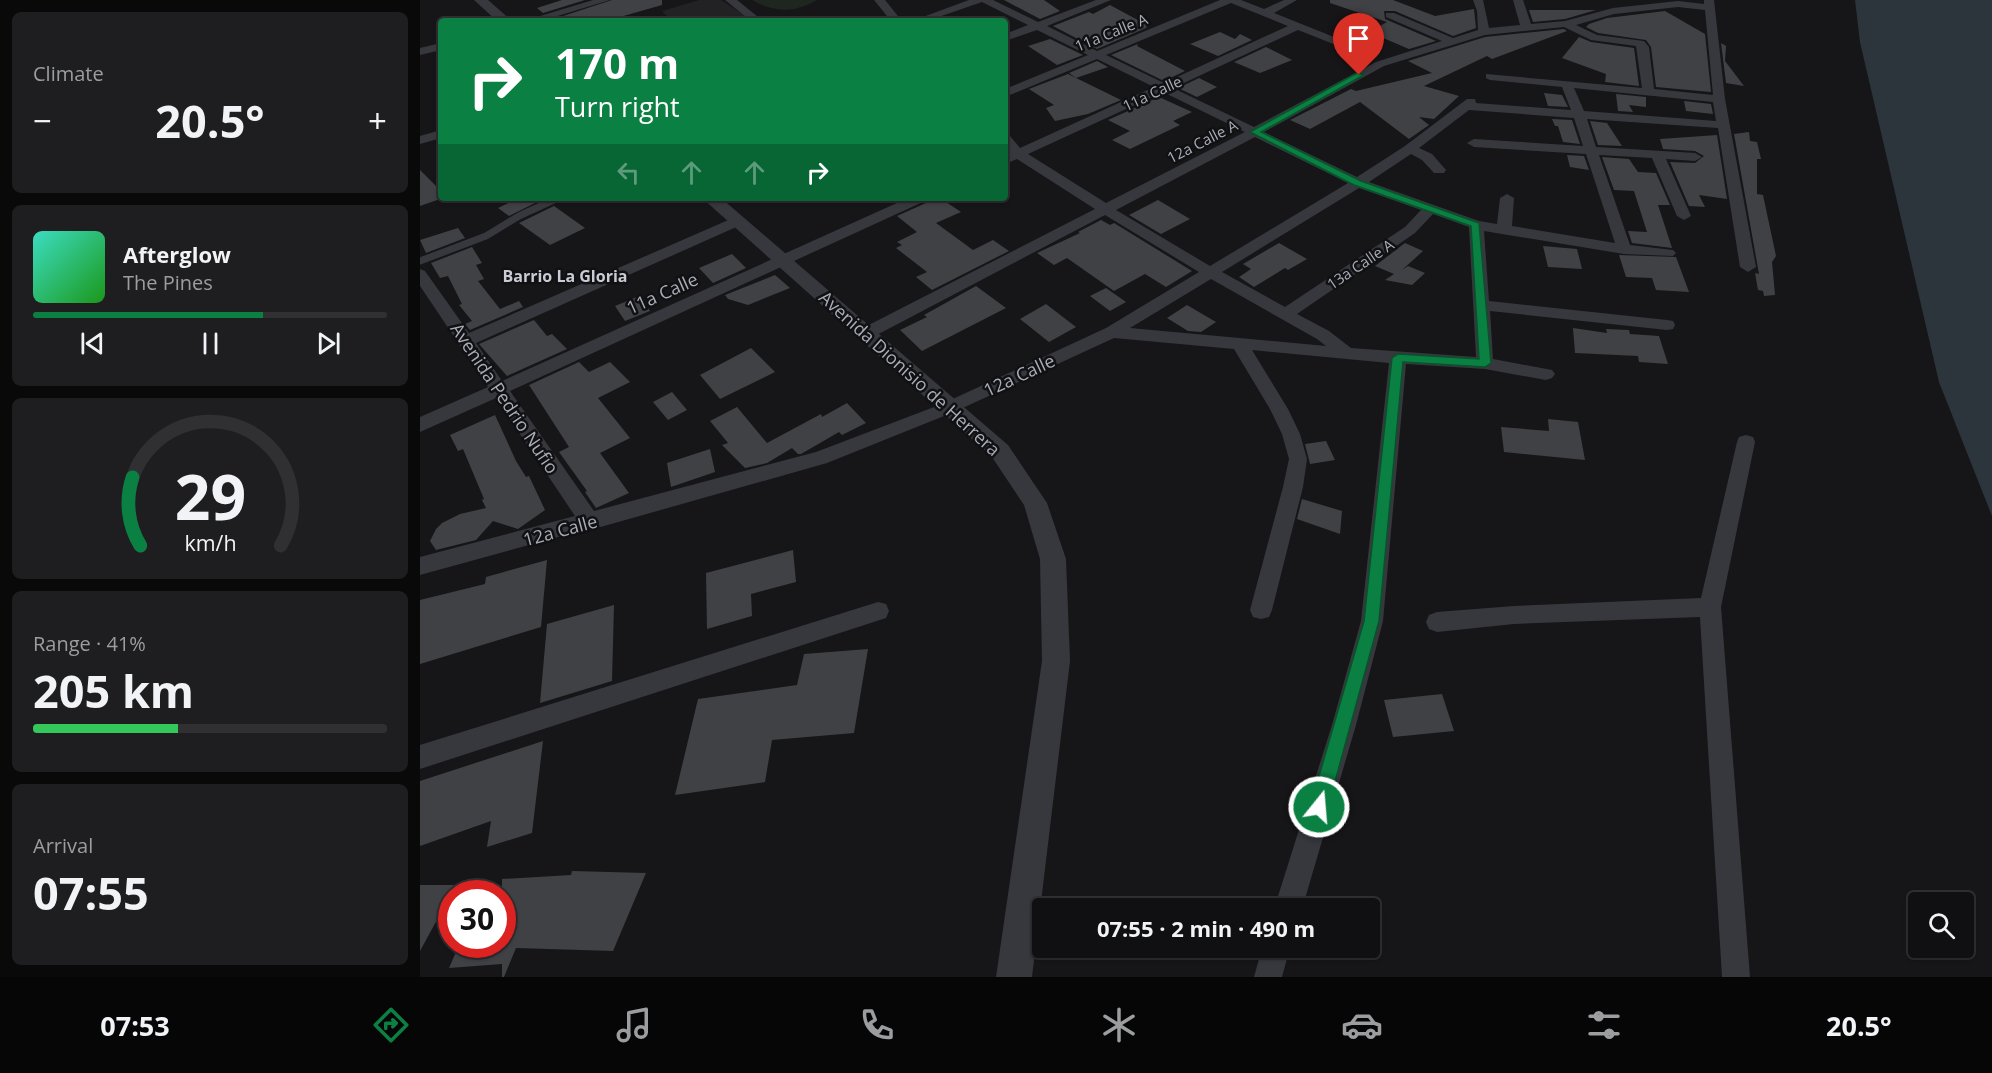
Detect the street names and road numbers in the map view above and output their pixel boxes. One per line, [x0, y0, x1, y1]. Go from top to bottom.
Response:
street label: 11a Calle A [1072, 8, 1151, 56]
street label: 11a Calle [1119, 71, 1185, 115]
street label: 12a Calle A [1163, 114, 1241, 167]
street label: 13a Calle A [1323, 234, 1398, 294]
street label: 11a Calle [622, 267, 702, 319]
street label: Avenida Dionisio de Herrera [814, 285, 1006, 461]
street label: Avenida Pedrio Nufio [446, 318, 564, 478]
street label: 12a Calle [980, 348, 1058, 402]
street label: 12a Calle [520, 509, 600, 551]

